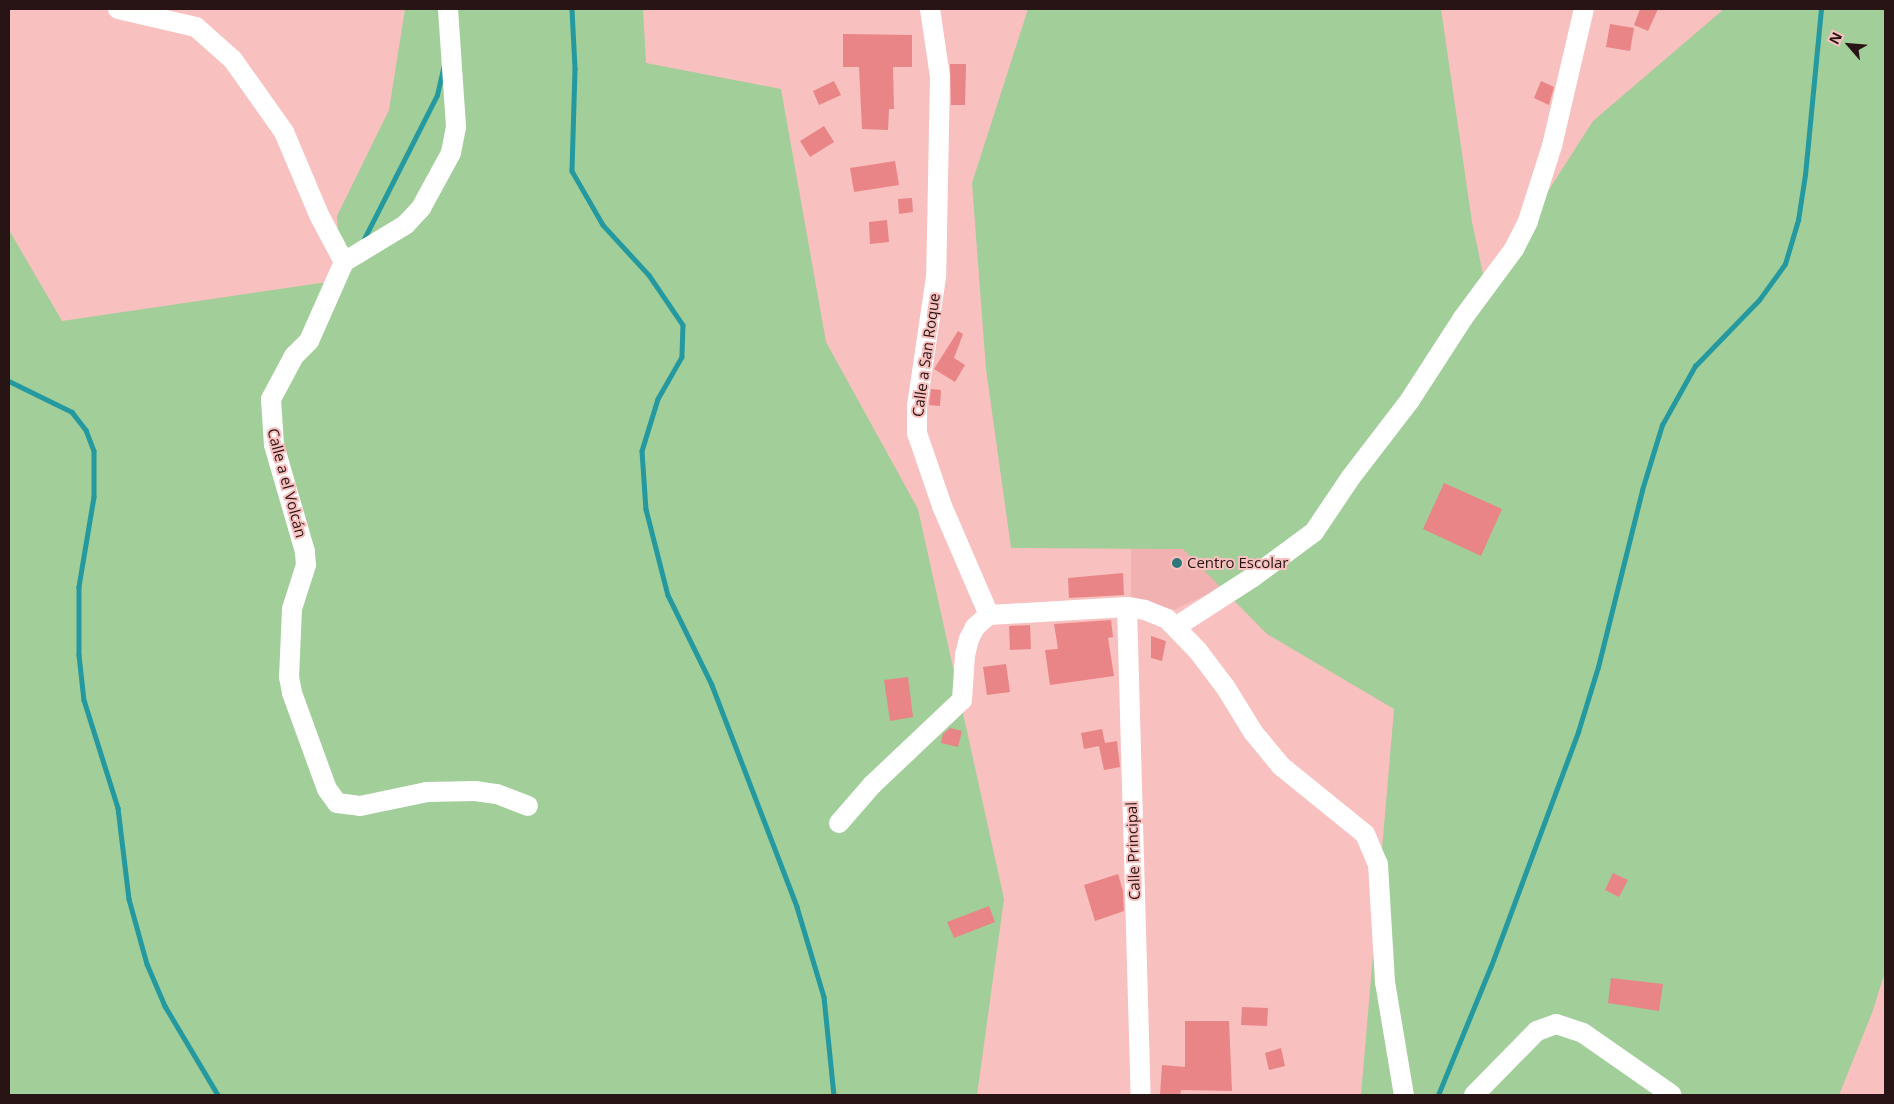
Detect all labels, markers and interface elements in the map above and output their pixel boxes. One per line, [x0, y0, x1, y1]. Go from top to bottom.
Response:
north arrow [1824, 20, 1874, 70]
text: N [1824, 29, 1846, 47]
street label: Calle a San Roque [908, 292, 944, 418]
street label: Calle a el Volcán [264, 426, 310, 540]
place label: Centro Escolar [1187, 554, 1288, 572]
marker: Centro Escolar [1171, 557, 1183, 569]
street label: Calle Principal [1122, 802, 1144, 900]

